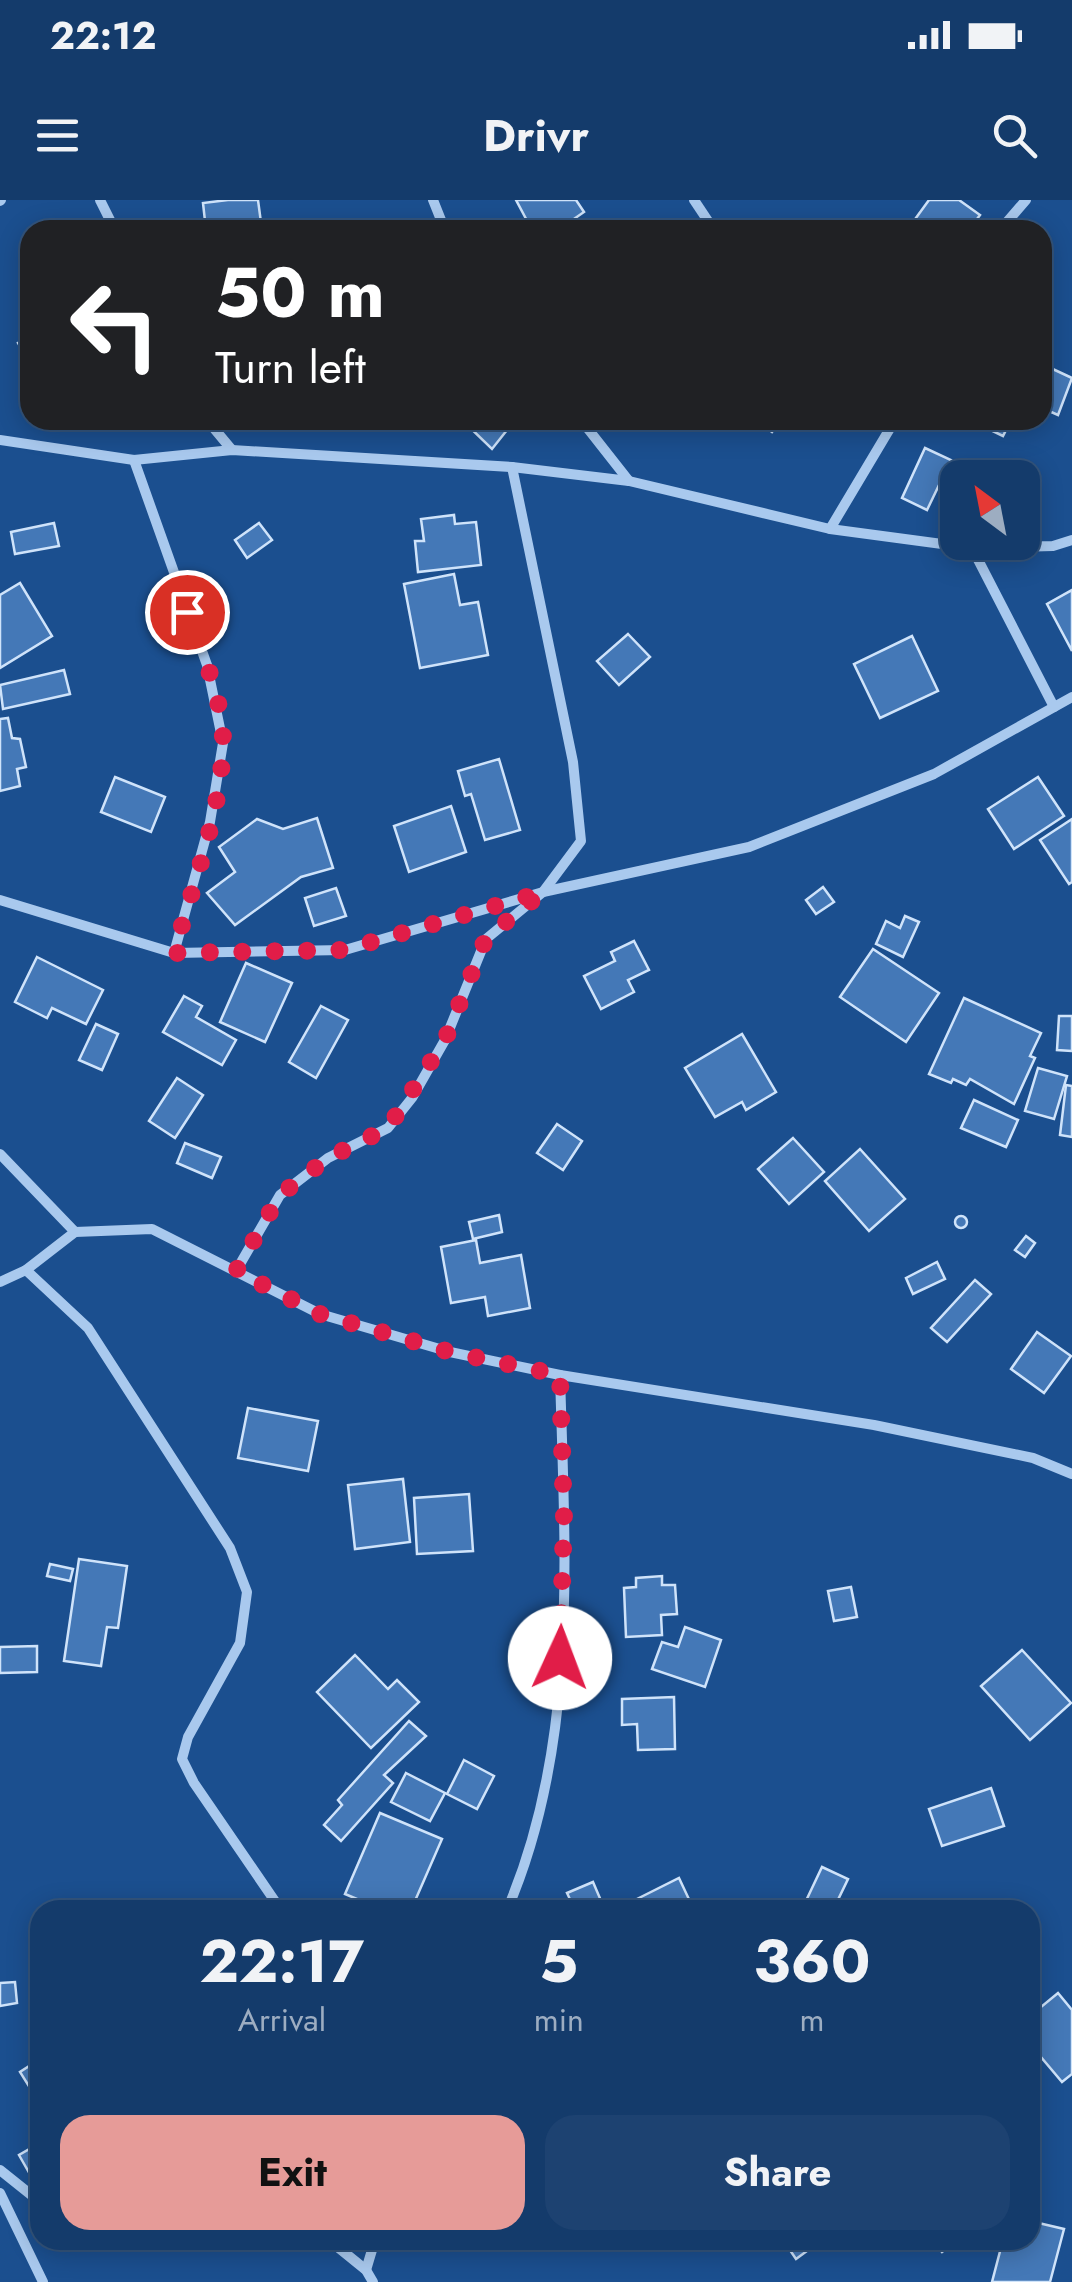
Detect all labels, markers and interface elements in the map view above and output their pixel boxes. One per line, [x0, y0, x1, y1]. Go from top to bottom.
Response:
text: 22:12 [50, 8, 156, 63]
text: Drivr [483, 103, 589, 168]
icon: menu [30, 108, 85, 163]
icon: search [987, 108, 1042, 163]
text: 50 m [215, 242, 385, 343]
icon: left [50, 260, 180, 390]
text: Turn left [215, 335, 366, 400]
north arrow [940, 460, 1040, 560]
map controls [940, 460, 1040, 560]
pin [145, 570, 230, 655]
icon: arrive [160, 585, 215, 640]
position arrow [508, 1606, 612, 1710]
text: 22:17 [200, 1918, 364, 2005]
text: 5 [539, 1918, 578, 2005]
text: 360 [753, 1918, 870, 2005]
text: Arrival [238, 1997, 326, 2043]
text: min [534, 1997, 584, 2043]
text: m [799, 1997, 824, 2043]
button: Exit [60, 2115, 525, 2230]
button: Share [545, 2115, 1010, 2230]

